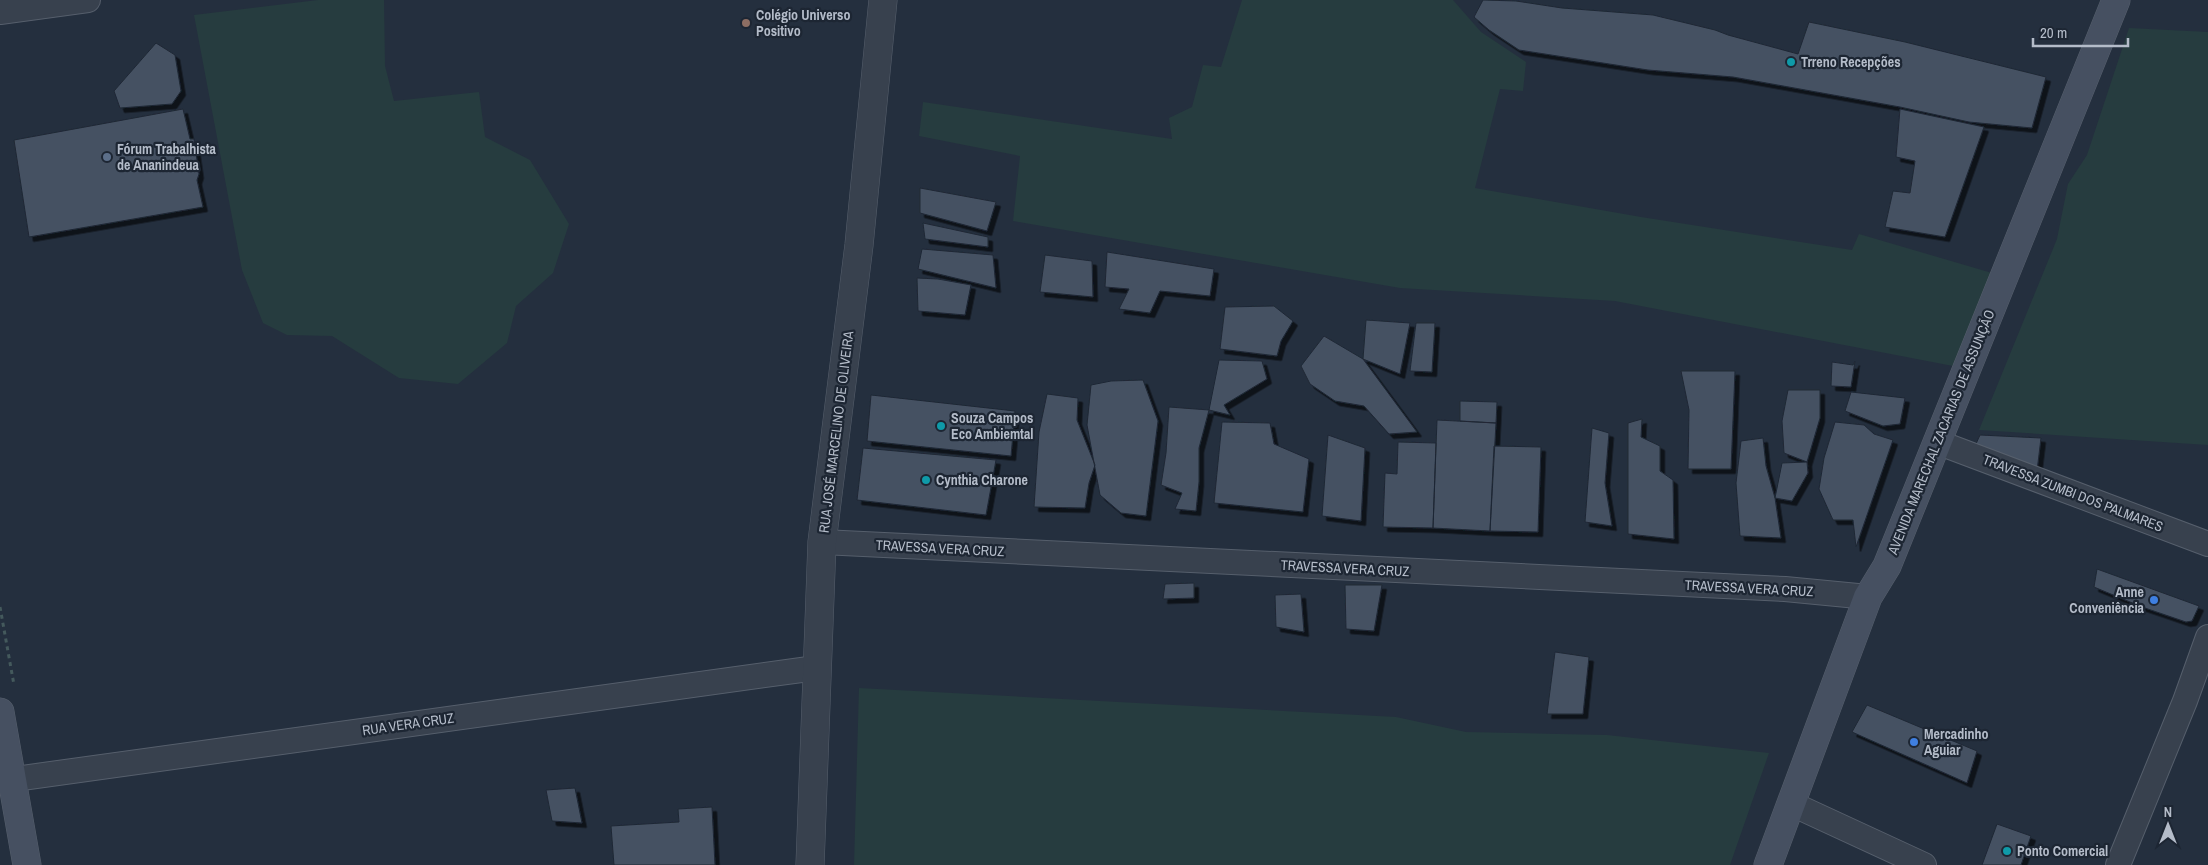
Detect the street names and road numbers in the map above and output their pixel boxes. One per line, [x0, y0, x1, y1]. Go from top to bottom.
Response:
street label: AVENIDA MARECHAL ZACARIAS DE ASSUNÇÃO [1883, 307, 1998, 558]
street label: RUA JOSÉ MARCELINO DE OLIVEIRA [815, 330, 857, 534]
street label: TRAVESSA ZUMBI DOS PALMARES [1980, 450, 2166, 536]
street label: TRAVESSA VERA CRUZ [875, 536, 1005, 560]
street label: TRAVESSA VERA CRUZ [1280, 556, 1410, 580]
street label: TRAVESSA VERA CRUZ [1684, 576, 1814, 600]
street label: RUA VERA CRUZ [361, 709, 455, 739]

